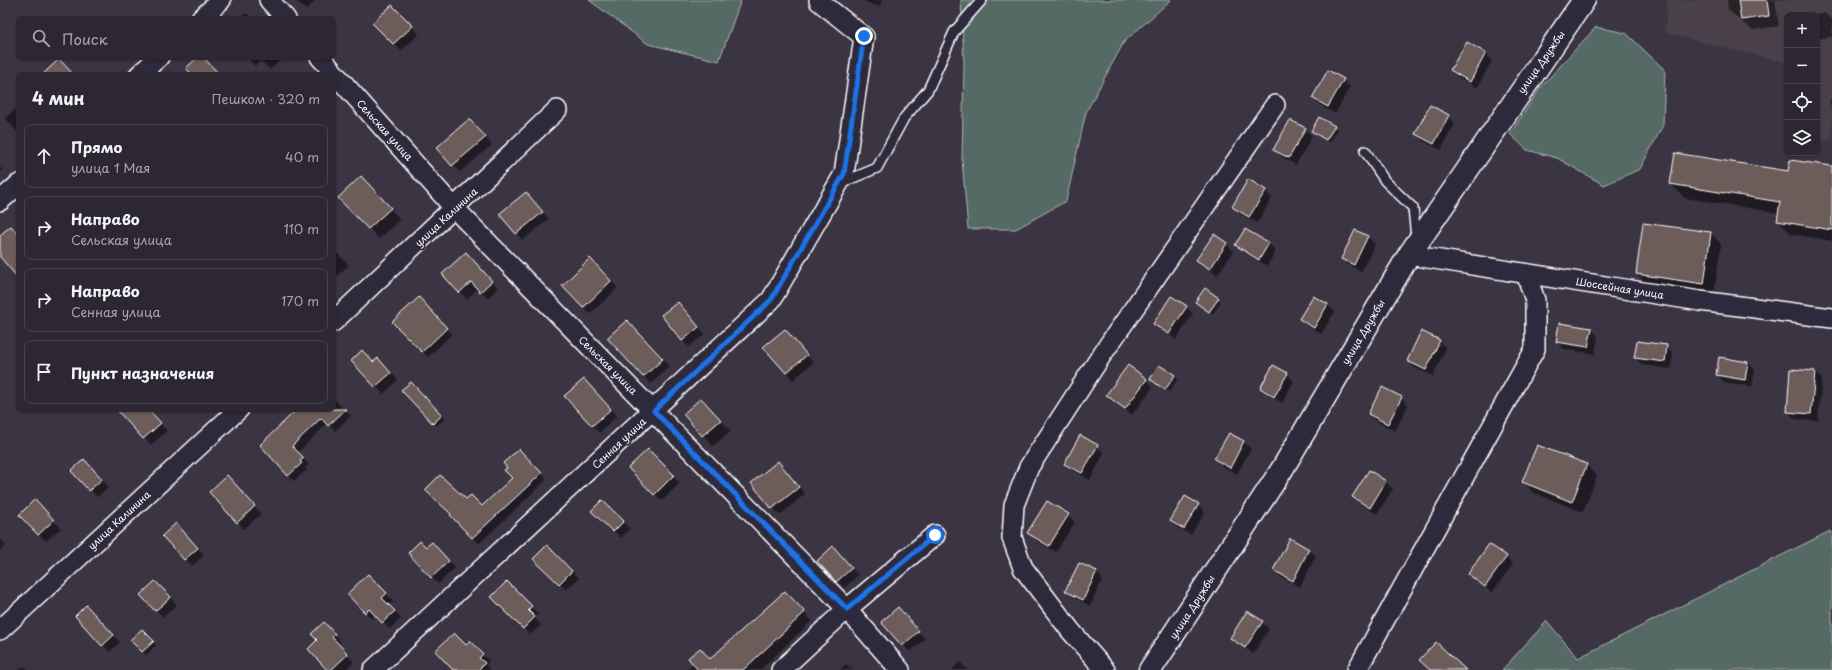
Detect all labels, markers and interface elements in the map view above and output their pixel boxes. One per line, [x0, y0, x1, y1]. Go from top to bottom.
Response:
map controls [1784, 12, 1820, 156]
button: + [1784, 12, 1820, 48]
search box [16, 16, 336, 60]
icon: search [30, 27, 52, 49]
text: Поиск [62, 27, 108, 50]
route end [855, 27, 873, 45]
street label: улица Дружбы [1513, 27, 1569, 97]
button: − [1784, 48, 1820, 84]
button: locate [1784, 84, 1820, 120]
text: 4 мин [32, 85, 85, 111]
text: Пешком · 320 m [212, 89, 320, 108]
street label: Сельская улица [354, 96, 417, 164]
button: layers [1784, 120, 1820, 156]
text: Прямо [71, 135, 122, 158]
icon: ahead [33, 145, 55, 167]
text: 40 m [285, 147, 319, 166]
text: улица 1 Мая [71, 158, 150, 177]
street label: улица Калинина [411, 183, 481, 250]
text: Направо [71, 207, 140, 230]
icon: right [33, 217, 55, 239]
text: 110 m [284, 219, 319, 238]
text: Сельская улица [71, 230, 172, 249]
street label: Шоссейная улица [1575, 273, 1666, 302]
text: Направо [71, 279, 140, 302]
icon: right [33, 289, 55, 311]
text: 170 m [281, 291, 319, 310]
street label: улица Дружбы [1337, 296, 1389, 368]
text: Сенная улица [71, 302, 161, 321]
street label: Сельская улица [576, 332, 642, 398]
icon: arrive [33, 361, 55, 383]
text: Пункт назначения [71, 361, 214, 384]
street label: Сенная улица [588, 413, 650, 472]
street label: улица Калинина [84, 486, 154, 553]
route start [926, 526, 944, 544]
street label: улица Дружбы [1165, 572, 1219, 642]

